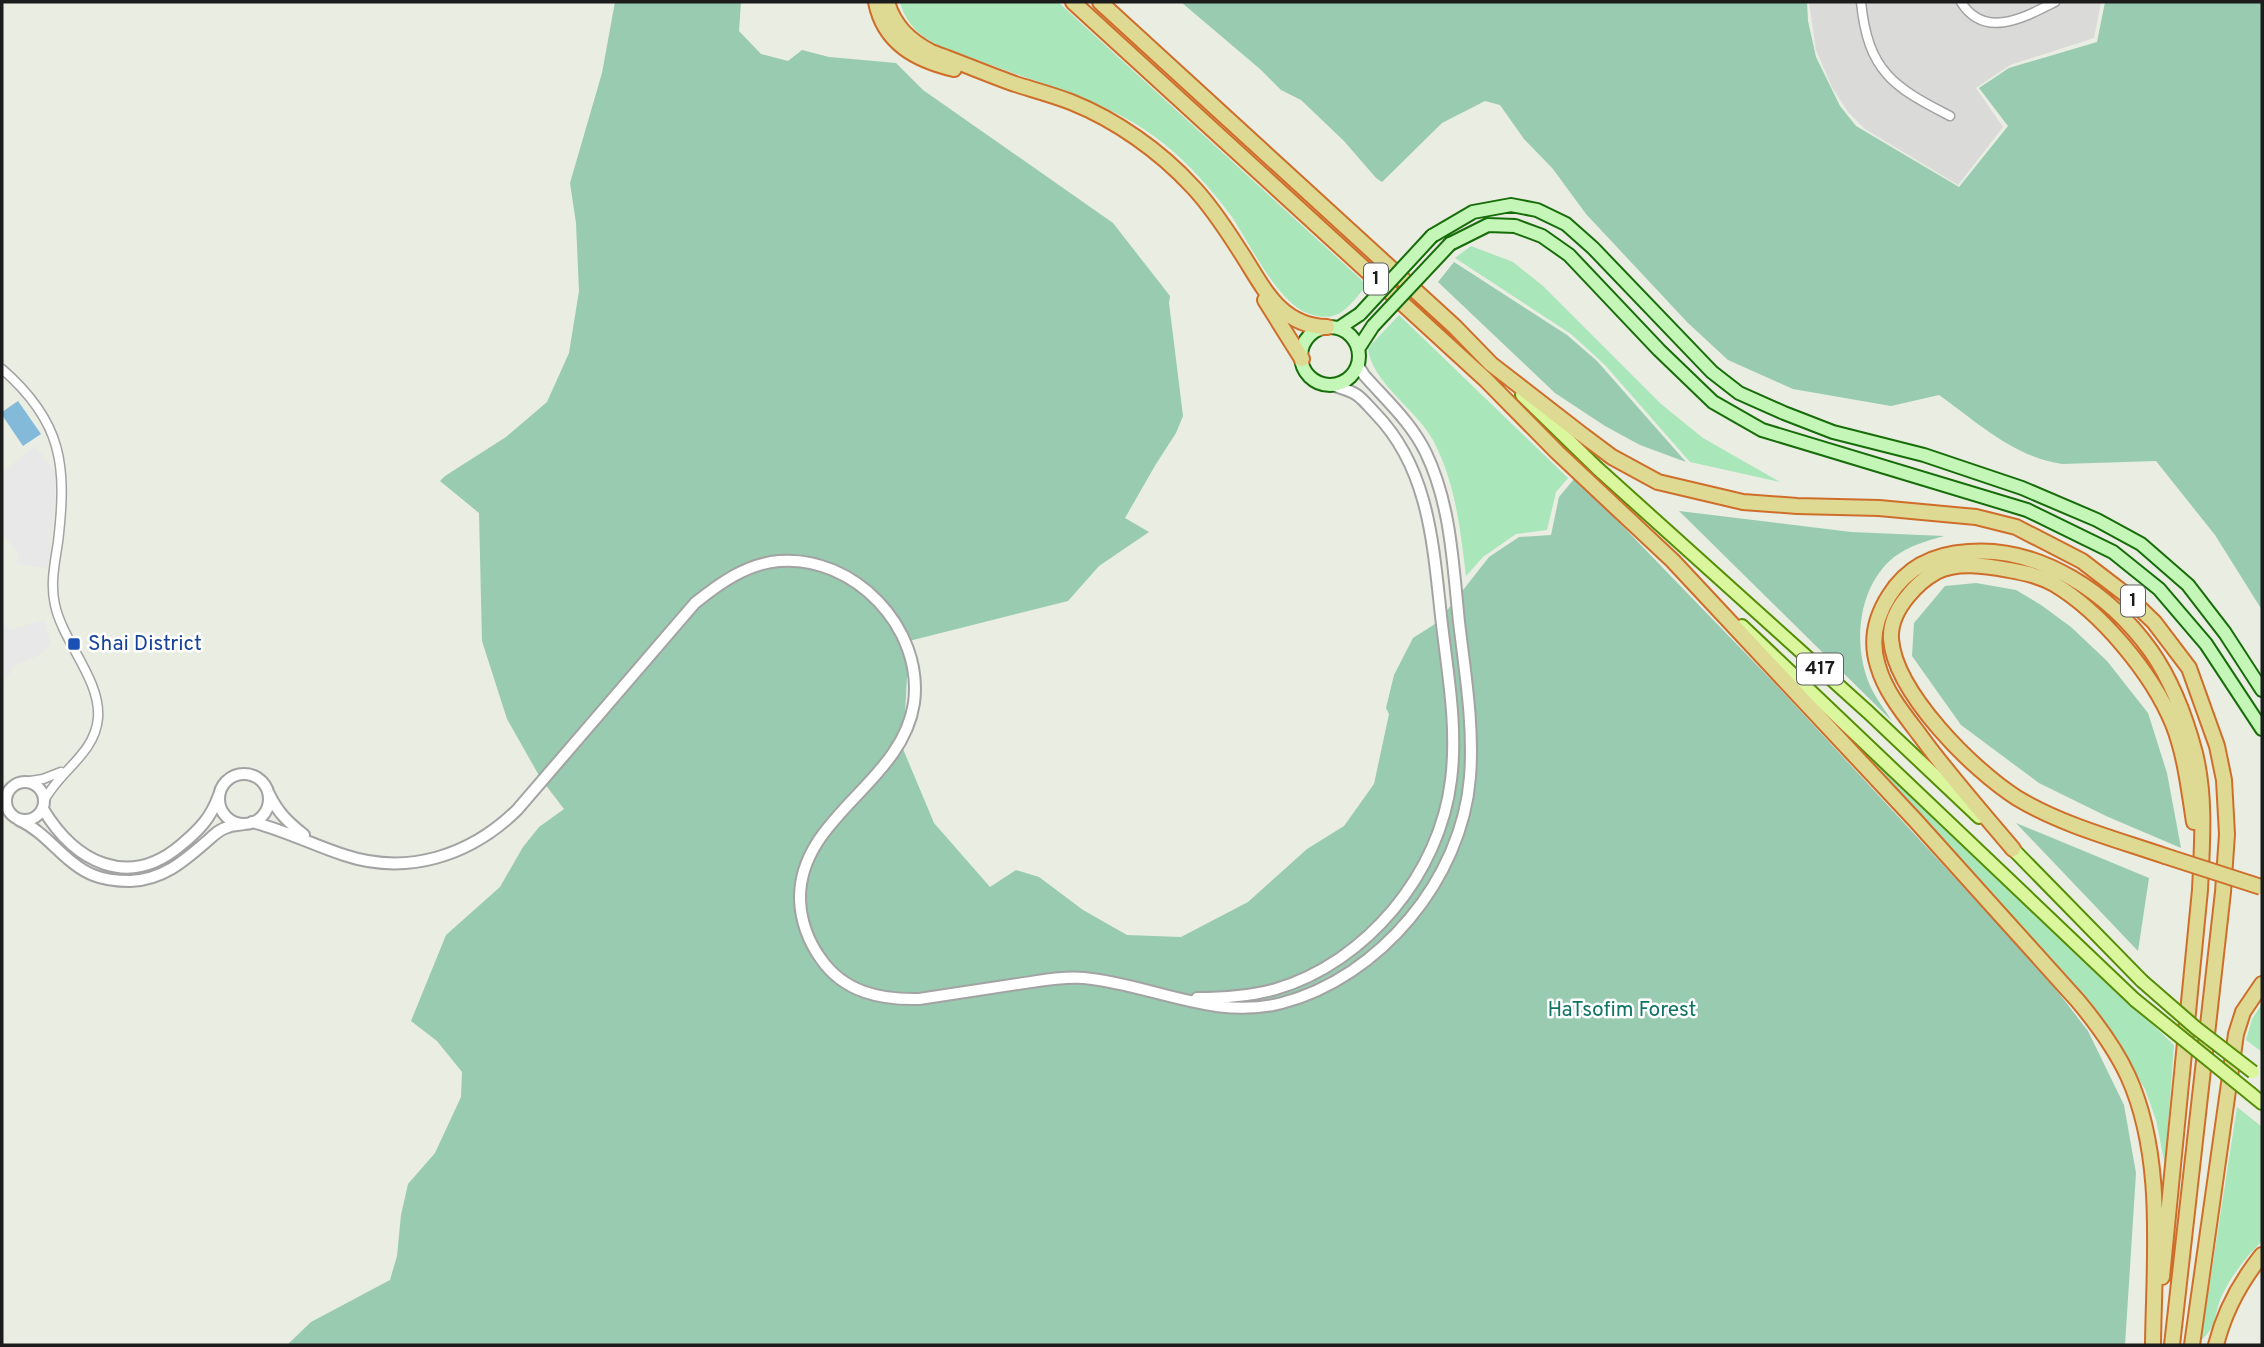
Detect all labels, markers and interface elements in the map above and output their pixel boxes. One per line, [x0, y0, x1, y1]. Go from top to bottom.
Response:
road number: 1 [1364, 264, 1388, 294]
road number: 1 [2121, 586, 2145, 616]
place label: Shai District [88, 631, 202, 658]
marker: Shai District [66, 636, 82, 652]
road number: 417 [1797, 654, 1843, 684]
park label: HaTsofim Forest [1547, 997, 1697, 1024]

